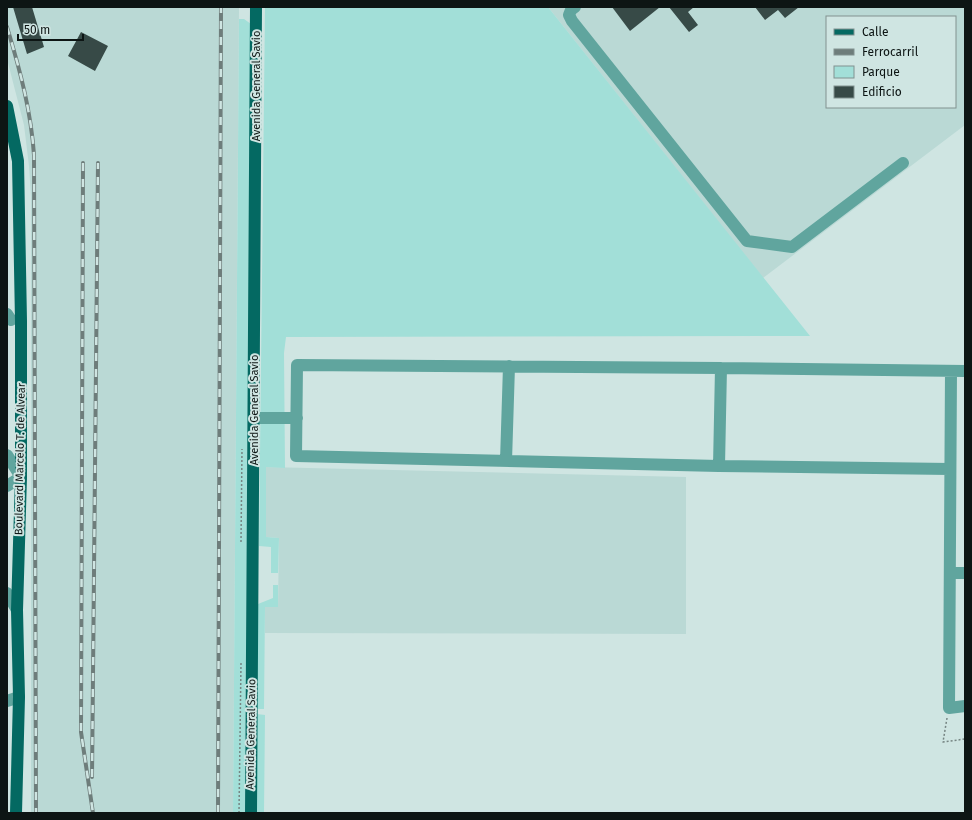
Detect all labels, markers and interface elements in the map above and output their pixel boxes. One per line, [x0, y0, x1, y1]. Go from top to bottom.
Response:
scale bar [18, 16, 83, 42]
legend [826, 16, 956, 108]
text: 50 m [24, 23, 50, 37]
text: Calle [862, 25, 889, 39]
street label: Avenida General Savio [250, 31, 263, 141]
text: Ferrocarril [862, 45, 919, 59]
text: Parque [862, 65, 900, 79]
text: Edificio [862, 85, 902, 99]
street label: Avenida General Savio [248, 355, 261, 465]
street label: Boulevard Marcelo T. de Alvear [12, 382, 28, 535]
street label: Avenida General Savio [244, 679, 258, 789]

